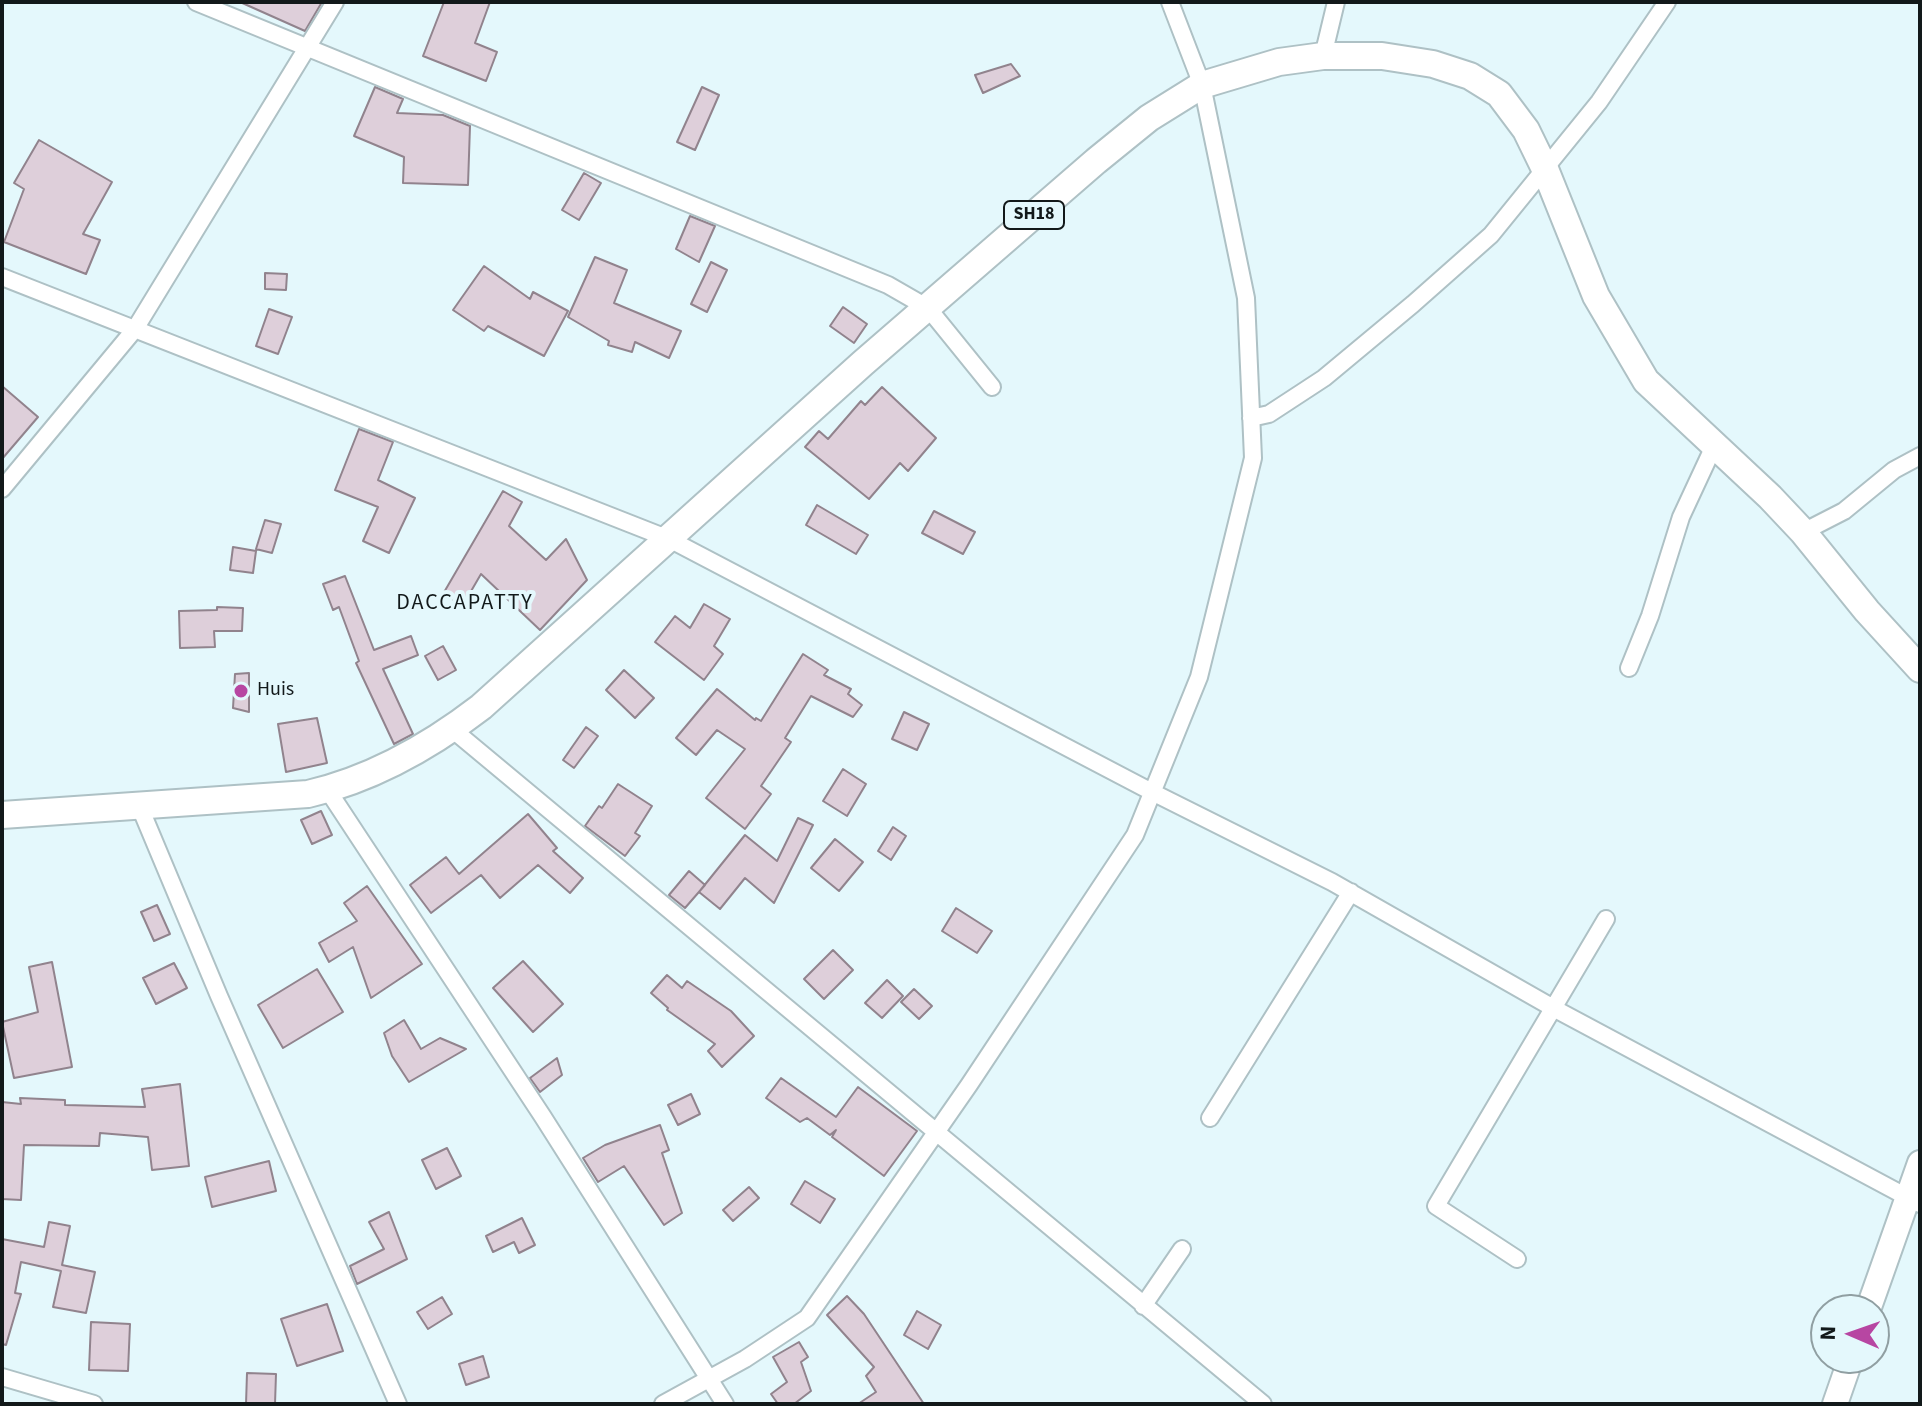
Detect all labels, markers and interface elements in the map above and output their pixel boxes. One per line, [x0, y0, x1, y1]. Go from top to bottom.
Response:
road number: SH18 [1004, 201, 1064, 229]
district label: DACCAPATTY [396, 591, 534, 617]
place label: Huis [257, 679, 294, 703]
marker: Huis [232, 682, 250, 700]
north arrow [1810, 1294, 1890, 1374]
text: N [1812, 1325, 1844, 1341]

